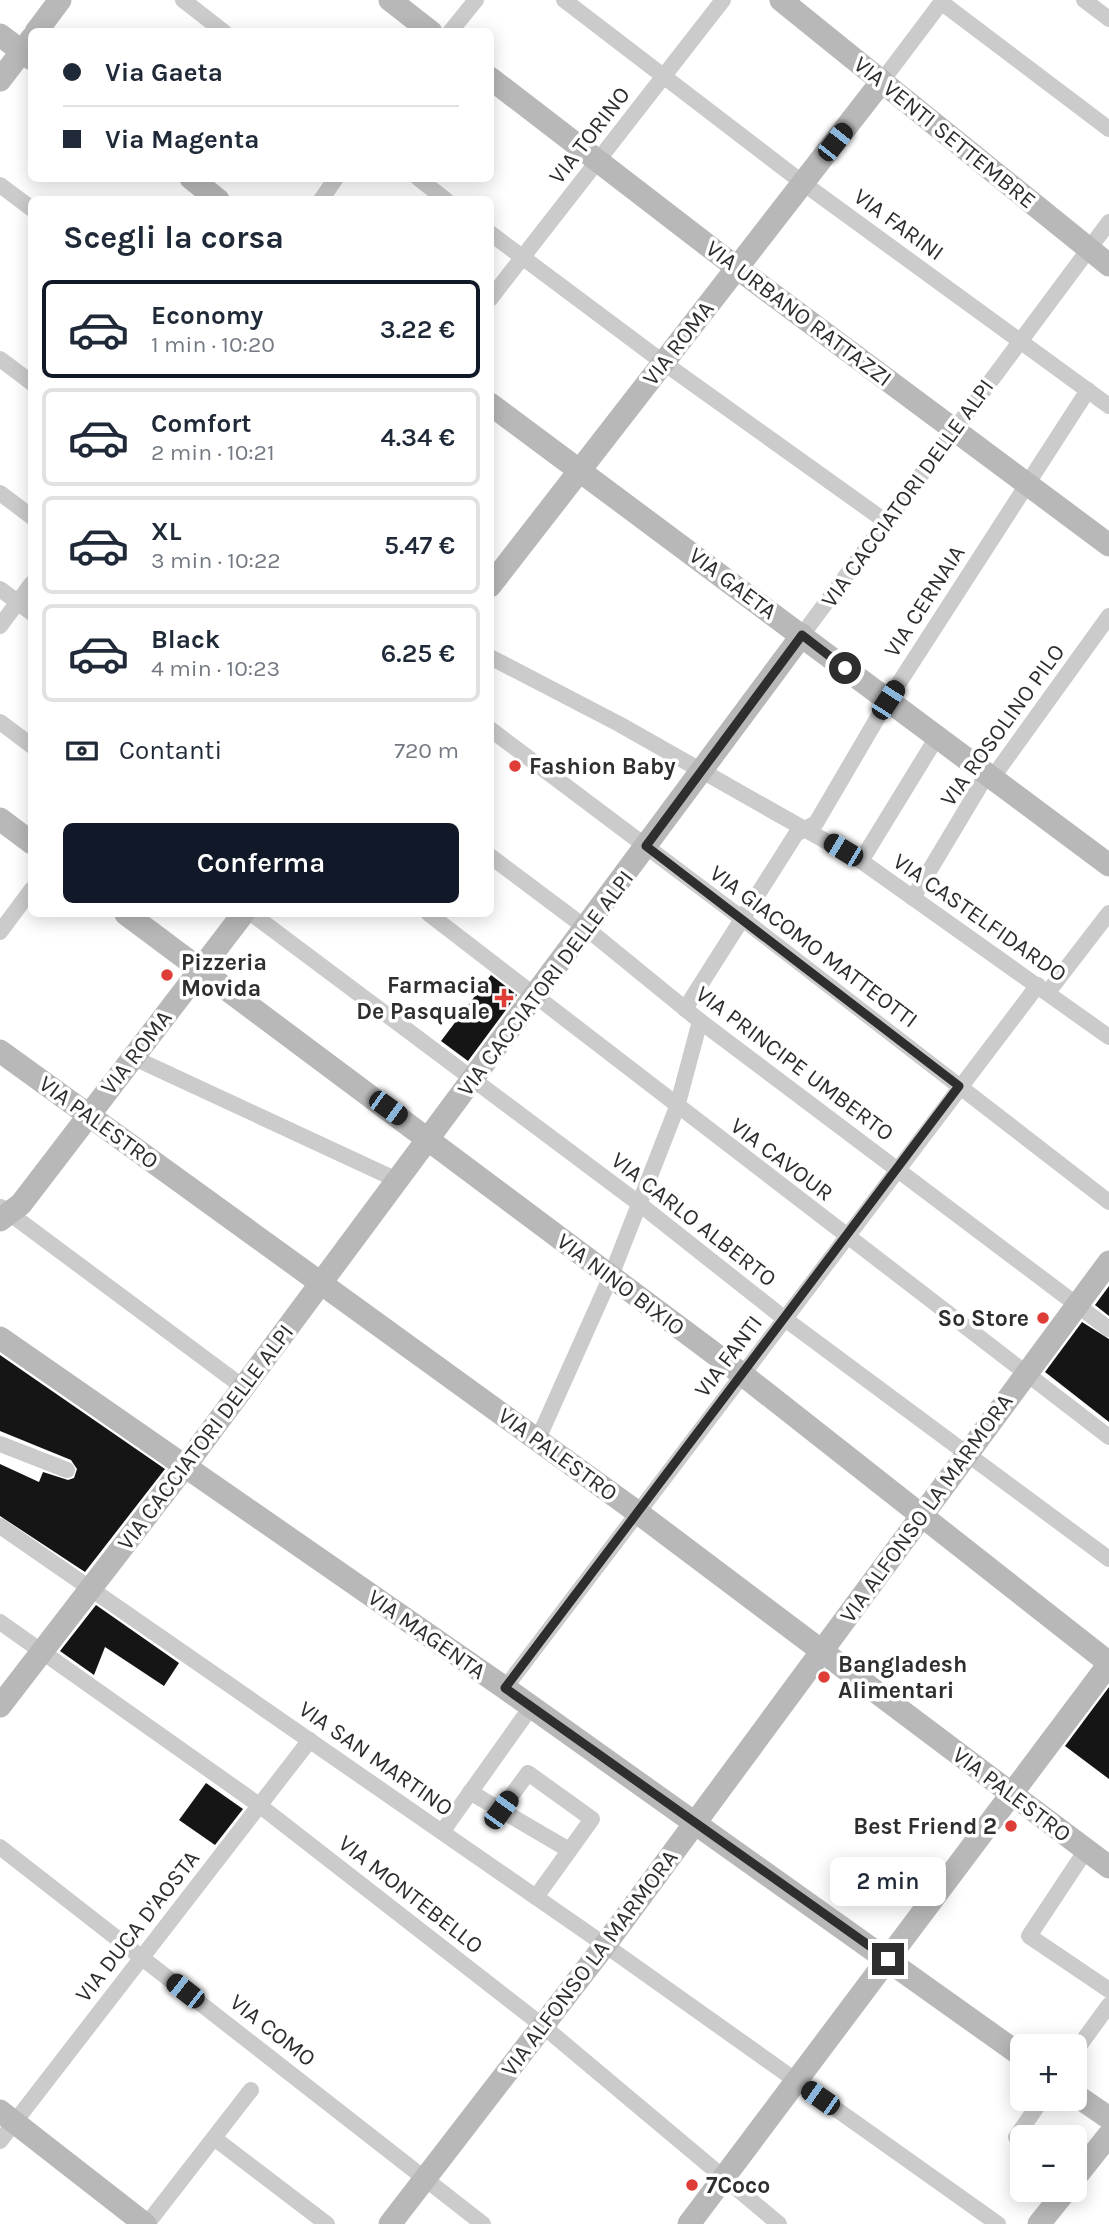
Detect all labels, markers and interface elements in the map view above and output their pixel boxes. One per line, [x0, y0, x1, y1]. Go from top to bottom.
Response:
street label: VIA VENTI SETTEMBRE [848, 51, 1041, 214]
text: Via Gaeta [105, 57, 223, 88]
street label: VIA TORINO [543, 81, 636, 189]
car [814, 119, 857, 165]
text: Via Magenta [105, 124, 260, 155]
street label: VIA FARINI [848, 183, 949, 266]
text: Scegli la corsa [63, 219, 284, 256]
street label: VIA URBANO RATTAZZI [700, 235, 897, 392]
street label: VIA ROMA [637, 296, 720, 391]
icon: car [67, 298, 130, 361]
text: Economy [151, 300, 263, 331]
text: 3.22 € [380, 314, 455, 345]
text: 1 min · 10:20 [151, 331, 275, 358]
street label: VIA CACCIATORI DELLE ALPI [815, 374, 999, 613]
icon: car [67, 406, 130, 469]
text: Comfort [151, 408, 252, 439]
text: 4.34 € [380, 422, 455, 453]
text: 2 min · 10:21 [151, 439, 275, 466]
icon: car [67, 514, 130, 577]
text: XL [151, 516, 182, 547]
text: 5.47 € [384, 530, 455, 561]
street label: VIA CERNAIA [878, 540, 971, 662]
street label: VIA GAETA [684, 542, 782, 625]
text: 3 min · 10:22 [151, 547, 281, 574]
icon: car [67, 622, 130, 685]
text: Black [151, 624, 220, 655]
text: 6.25 € [381, 638, 455, 669]
street label: VIA ROSOLINO PILO [935, 639, 1070, 812]
route start [829, 652, 861, 684]
text: 4 min · 10:23 [151, 655, 280, 682]
car [868, 677, 909, 723]
icon: cash [63, 732, 101, 770]
text: Contanti [119, 735, 222, 766]
text: 720 m [394, 737, 459, 764]
place label: Fashion Baby [529, 753, 676, 780]
marker: Fashion Baby [507, 758, 523, 774]
button: Conferma [63, 823, 459, 903]
car [820, 830, 867, 870]
street label: VIA CASTELFIDARDO [888, 847, 1072, 987]
street label: VIA GIACOMO MATTEOTTI [704, 859, 923, 1033]
street label: VIA CACCIATORI DELLE ALPI [452, 865, 639, 1102]
place label: Pizzeria Movida [181, 949, 267, 1002]
marker: Pizzeria Movida [159, 967, 175, 983]
place label: Farmacia De Pasquale [356, 972, 490, 1025]
street label: VIA PRINCIPE UMBERTO [690, 980, 899, 1147]
marker: Farmacia De Pasquale [496, 990, 512, 1006]
street label: VIA ROMA [95, 1005, 178, 1100]
street label: VIA PALESTRO [34, 1070, 164, 1175]
car [365, 1087, 412, 1129]
street label: VIA CAVOUR [725, 1112, 838, 1207]
street label: VIA CARLO ALBERTO [606, 1147, 782, 1292]
street label: VIA NINO BIXIO [551, 1228, 690, 1341]
place label: So Store [938, 1305, 1029, 1332]
street label: VIA FANTI [689, 1310, 768, 1403]
marker: So Store [1035, 1310, 1051, 1326]
street label: VIA CACCIATORI DELLE ALPI [112, 1319, 299, 1556]
street label: VIA ALFONSO LA MARMORA [834, 1388, 1019, 1628]
street label: VIA PALESTRO [493, 1402, 623, 1507]
street label: VIA MAGENTA [362, 1584, 491, 1685]
place label: Bangladesh Alimentari [838, 1651, 967, 1704]
marker: Bangladesh Alimentari [816, 1669, 832, 1685]
street label: VIA SAN MARTINO [294, 1695, 458, 1822]
street label: VIA PALESTRO [947, 1741, 1076, 1848]
car [481, 1787, 522, 1833]
place label: Best Friend 2 [853, 1813, 997, 1840]
marker: Best Friend 2 [1003, 1818, 1019, 1834]
street label: VIA MONTEBELLO [333, 1830, 488, 1959]
street label: VIA DUCA D'AOSTA [70, 1845, 205, 2008]
street label: VIA ALFONSO LA MARMORA [495, 1845, 683, 2082]
callout: 2 min [830, 1857, 946, 1906]
text: 2 min [857, 1868, 919, 1895]
route end [872, 1943, 904, 1975]
car [162, 1970, 209, 2012]
street label: VIA COMO [224, 1989, 321, 2072]
map controls [1010, 2034, 1087, 2202]
button: + [1010, 2034, 1087, 2111]
car [797, 2077, 844, 2119]
button: − [1010, 2125, 1087, 2202]
place label: 7Coco [706, 2172, 770, 2199]
marker: 7Coco [684, 2177, 700, 2193]

